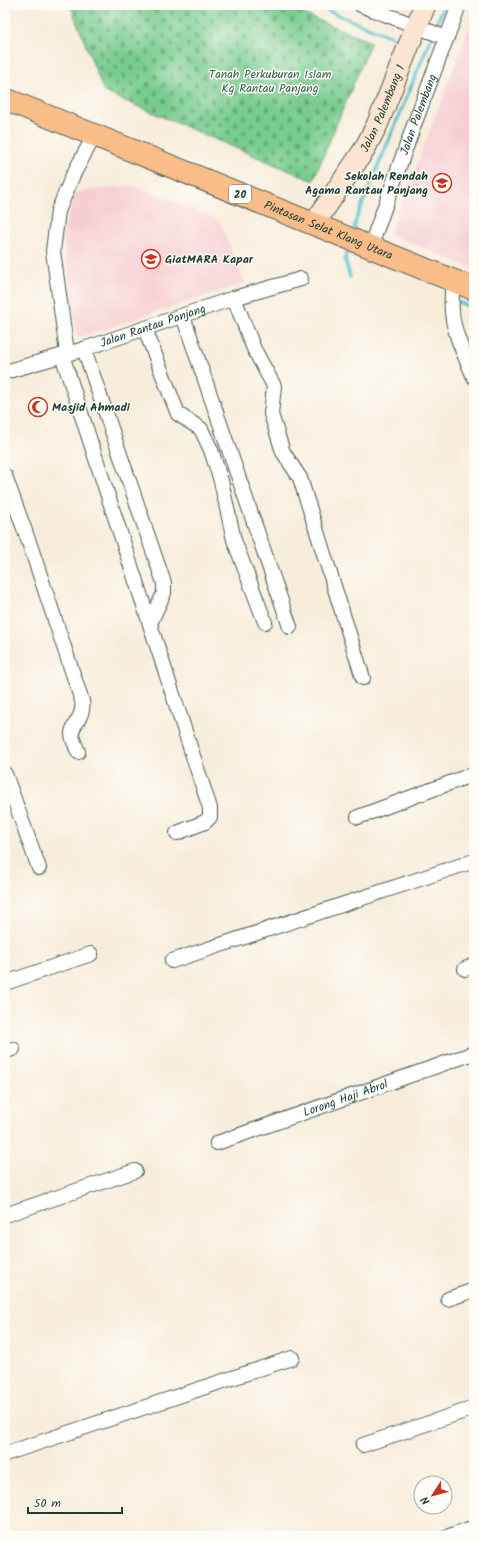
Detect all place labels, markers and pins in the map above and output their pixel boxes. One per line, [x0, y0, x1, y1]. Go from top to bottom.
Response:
place label: Sekolah Rendah Agama Rantau Panjang [305, 167, 428, 200]
school or university icon: Sekolah Rendah Agama Rantau Panjang [431, 172, 453, 194]
school or university icon: GiatMARA Kapar [140, 248, 162, 270]
place label: GiatMARA Kapar [165, 250, 254, 269]
mosque icon: Masjid Ahmadi [27, 396, 49, 418]
place label: Masjid Ahmadi [52, 398, 131, 417]

